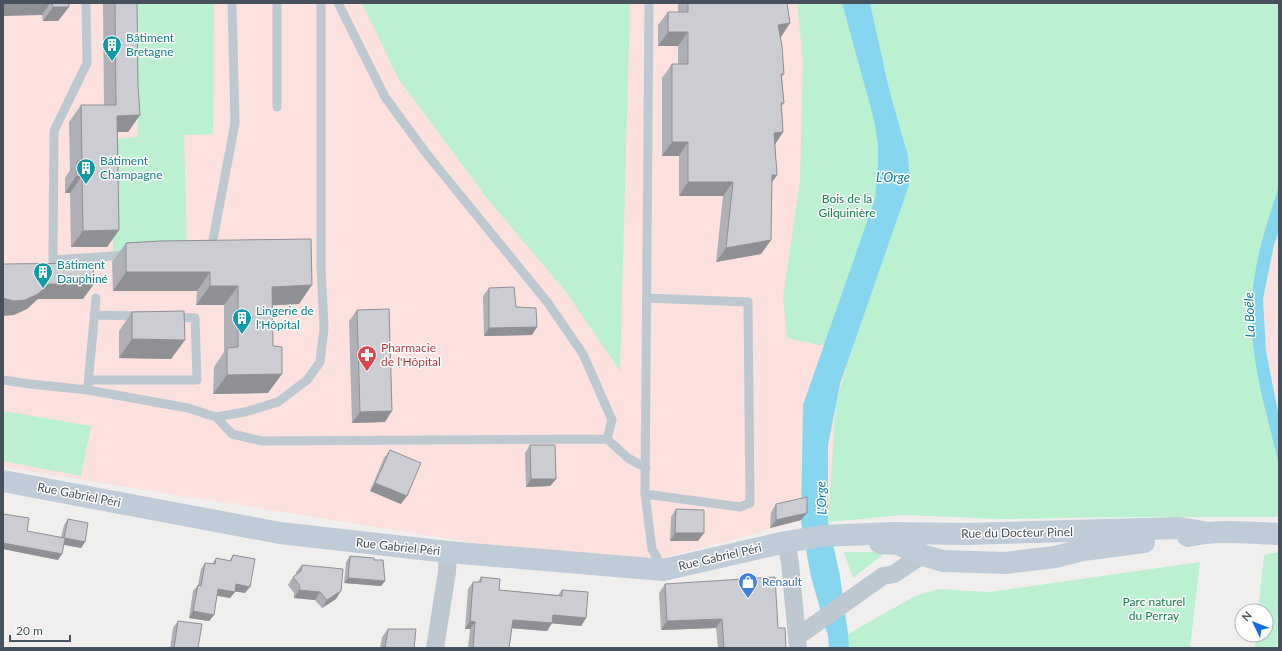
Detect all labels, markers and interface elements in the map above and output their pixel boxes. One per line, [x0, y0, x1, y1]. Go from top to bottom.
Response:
place label: Bâtiment Bretagne [126, 30, 175, 59]
building icon: Bâtiment Bretagne [101, 34, 123, 62]
place label: Bâtiment Champagne [100, 153, 163, 182]
building icon: Bâtiment Champagne [75, 157, 97, 185]
water label: L'Orge [876, 169, 910, 185]
park label: Bois de la Gilquinière [818, 191, 876, 220]
place label: Bâtiment Dauphiné [57, 257, 108, 286]
building icon: Bâtiment Dauphiné [32, 261, 54, 289]
water label: La Boële [1240, 292, 1258, 338]
place label: Lingerie de l'Hôpital [256, 303, 314, 332]
building icon: Lingerie de l'Hôpital [231, 307, 253, 335]
place label: Pharmacie de l'Hôpital [381, 340, 441, 369]
pharmacy icon: Pharmacie de l'Hôpital [356, 344, 378, 372]
street label: Rue Gabriel Péri [36, 479, 122, 510]
water label: L'Orge [812, 481, 830, 515]
street label: Rue du Docteur Pinel [961, 524, 1073, 541]
street label: Rue Gabriel Péri [355, 535, 441, 558]
street label: Rue Gabriel Péri [677, 540, 763, 573]
shop icon: Renault [737, 571, 759, 599]
place label: Renault [762, 574, 803, 589]
park label: Parc naturel du Perray [1123, 594, 1185, 623]
north arrow [1234, 603, 1274, 643]
text: N [1239, 608, 1254, 623]
scale bar [10, 617, 70, 643]
text: 20 m [16, 623, 43, 638]

